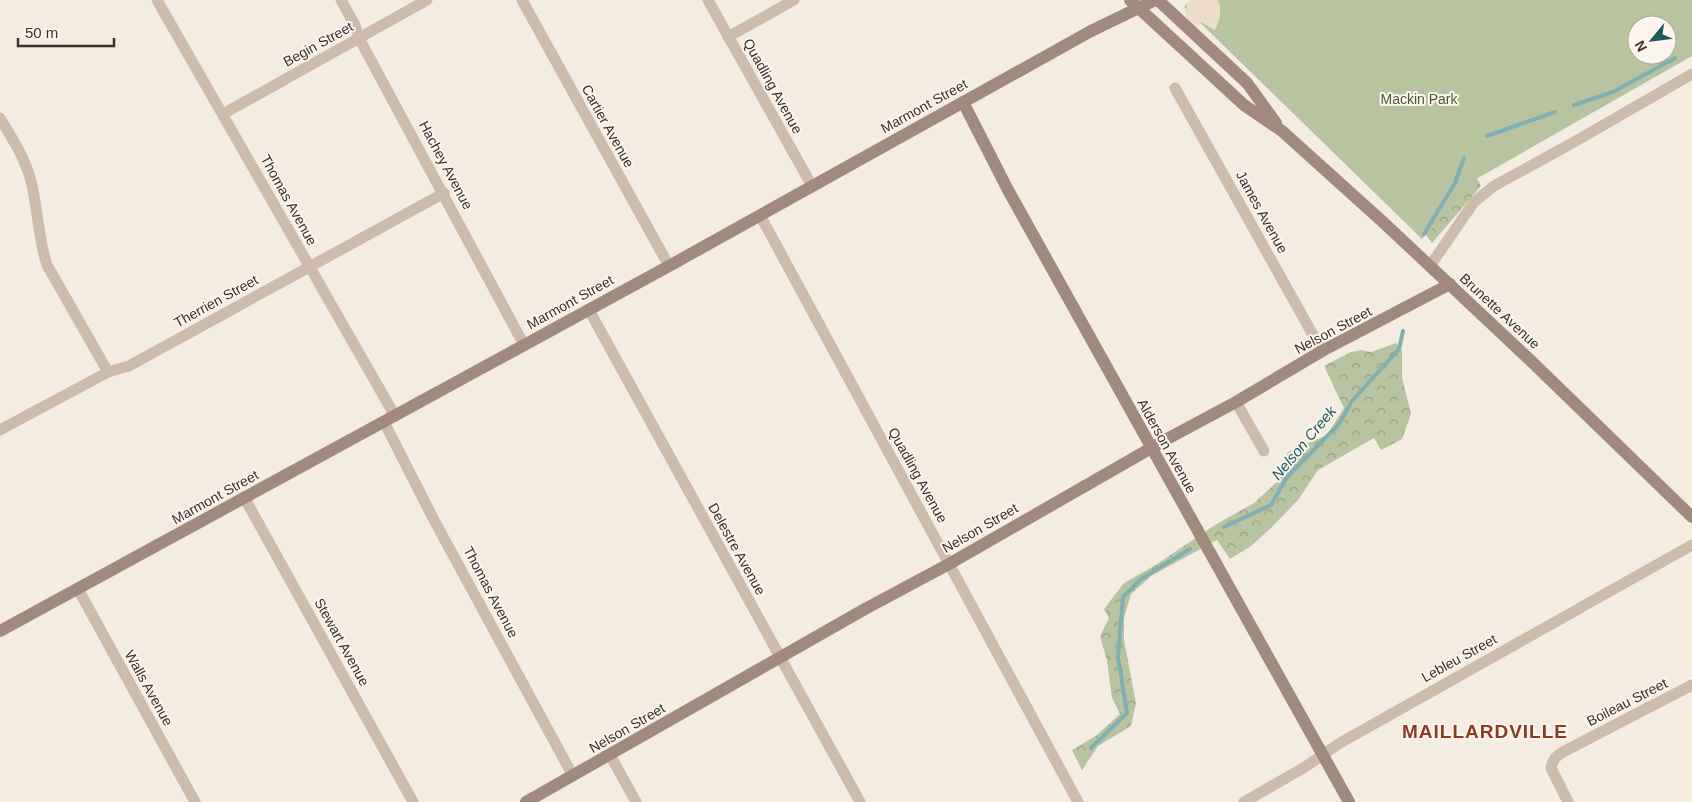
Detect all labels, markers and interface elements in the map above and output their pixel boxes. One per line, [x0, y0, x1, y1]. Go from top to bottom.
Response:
scale bar [18, 15, 114, 47]
north arrow [1627, 15, 1677, 65]
street label: Begin Street [280, 18, 356, 70]
text: 50 m [25, 24, 58, 41]
street label: Quadling Avenue [740, 36, 806, 137]
text: N [1631, 38, 1650, 55]
street label: Marmont Street [878, 76, 970, 136]
street label: Cartier Avenue [579, 82, 637, 170]
park label: Mackin Park [1380, 91, 1459, 107]
street label: Hachey Avenue [416, 118, 476, 212]
street label: Thomas Avenue [258, 152, 321, 248]
street label: James Avenue [1233, 168, 1291, 256]
street label: Brunette Avenue [1457, 270, 1543, 352]
street label: Therrien Street [171, 271, 261, 331]
street label: Marmont Street [524, 272, 616, 332]
street label: Nelson Street [1292, 303, 1374, 357]
street label: Alderson Avenue [1134, 396, 1200, 496]
water label: Nelson Creek [1268, 401, 1340, 483]
street label: Quadling Avenue [885, 425, 951, 526]
street label: Marmont Street [169, 467, 261, 527]
street label: Delestre Avenue [705, 500, 769, 598]
street label: Nelson Street [939, 500, 1021, 556]
street label: Thomas Avenue [460, 544, 522, 640]
street label: Stewart Avenue [311, 595, 373, 689]
street label: Lebleu Street [1419, 631, 1499, 685]
street label: Walls Avenue [122, 647, 176, 729]
street label: Boileau Street [1584, 675, 1670, 729]
street label: Nelson Street [586, 700, 668, 756]
district label: MAILLARDVILLE [1402, 721, 1568, 742]

